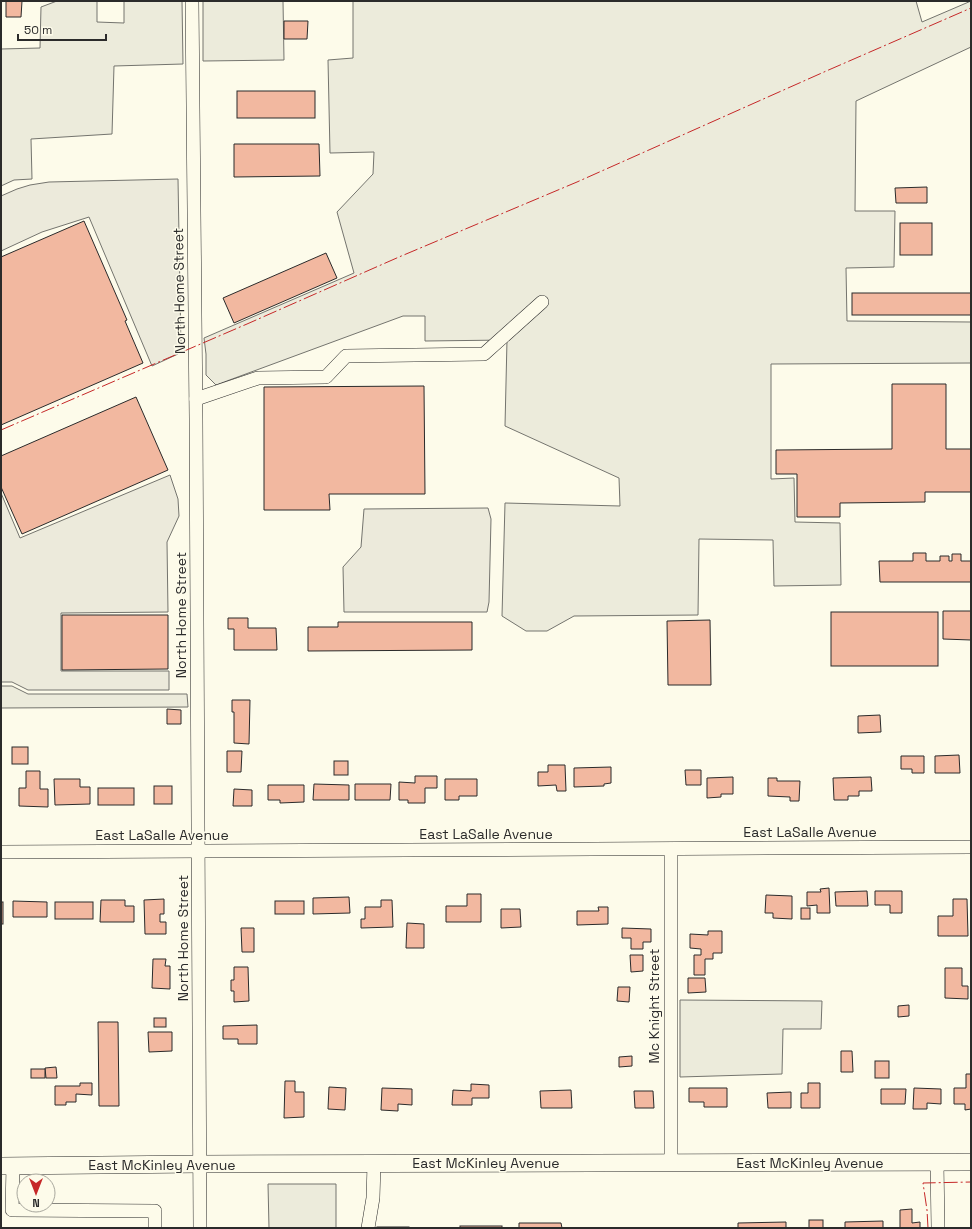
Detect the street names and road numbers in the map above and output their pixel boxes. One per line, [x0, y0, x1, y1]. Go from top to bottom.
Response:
street label: North Home Street [169, 228, 189, 354]
street label: North Home Street [172, 552, 190, 678]
street label: East LaSalle Avenue [743, 823, 877, 841]
street label: East LaSalle Avenue [419, 825, 553, 843]
street label: East LaSalle Avenue [95, 826, 229, 844]
street label: North Home Street [174, 875, 192, 1001]
street label: Mc Knight Street [645, 949, 663, 1063]
street label: East McKinley Avenue [412, 1154, 560, 1172]
street label: East McKinley Avenue [736, 1154, 884, 1172]
street label: East McKinley Avenue [88, 1156, 236, 1174]

